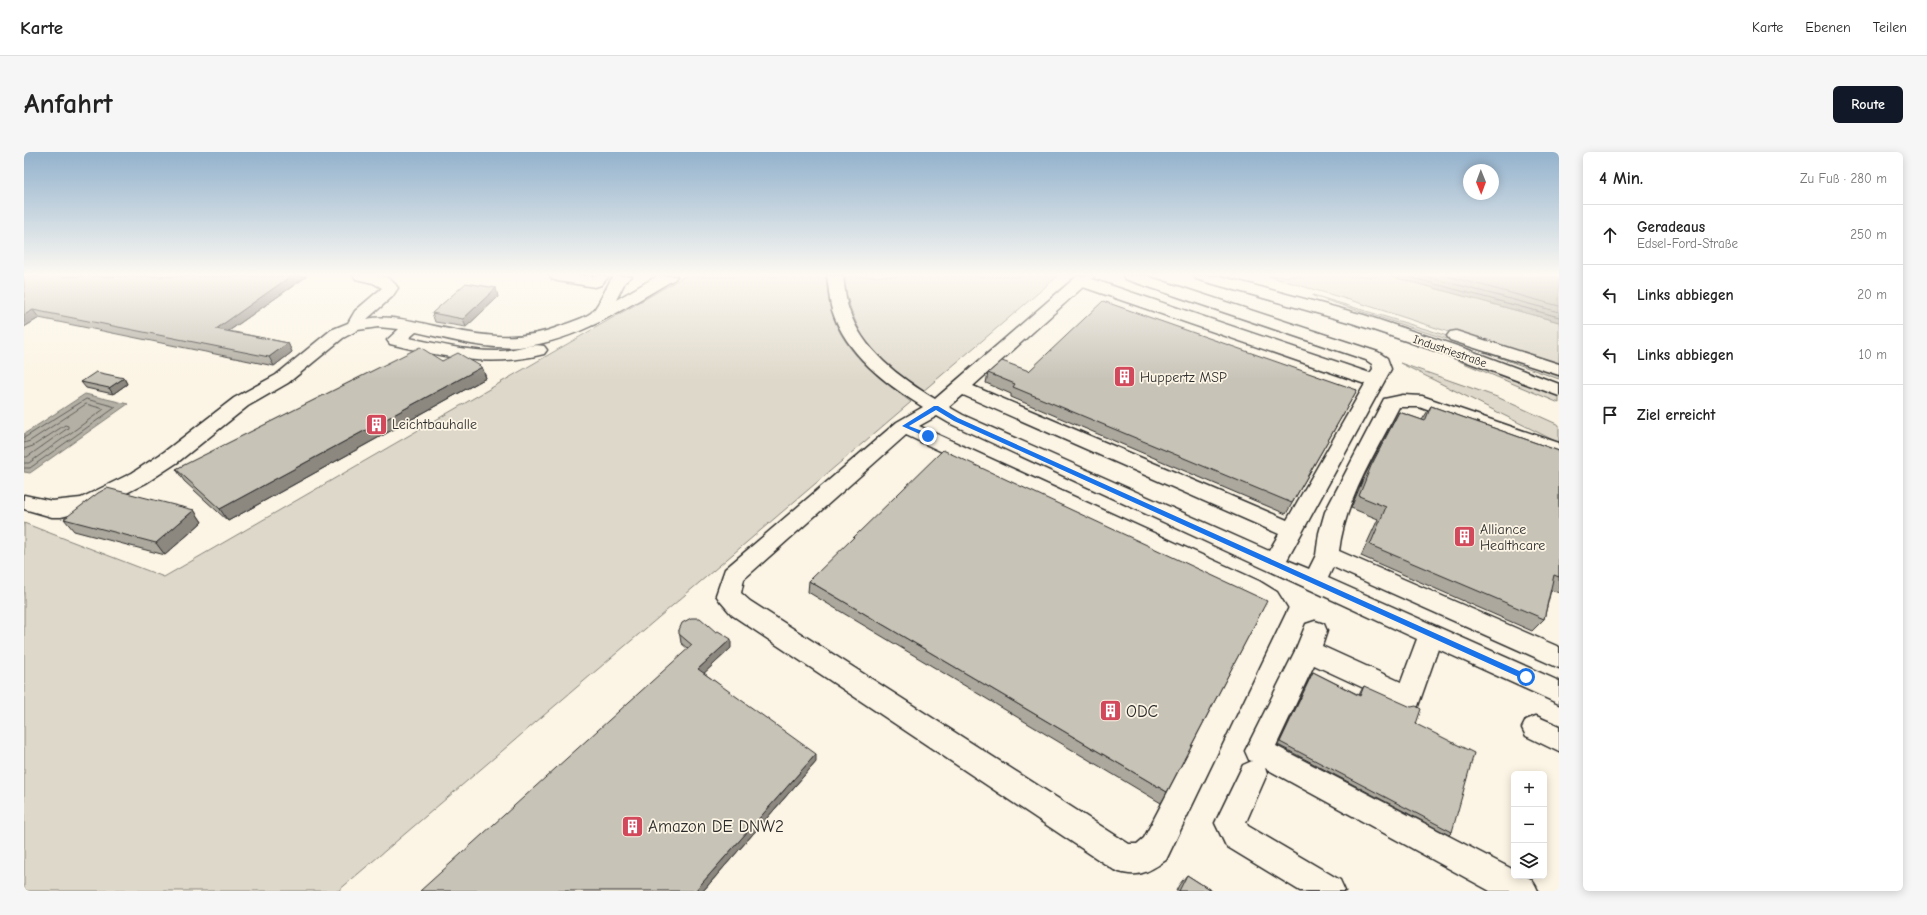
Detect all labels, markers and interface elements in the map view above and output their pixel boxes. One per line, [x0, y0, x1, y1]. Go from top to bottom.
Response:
text: Karte [20, 17, 63, 39]
text: Karte [1752, 19, 1783, 36]
text: Ebenen [1805, 19, 1851, 36]
text: Teilen [1873, 19, 1907, 36]
button: Route [1833, 86, 1903, 123]
text: Anfahrt [24, 88, 113, 120]
north arrow [1463, 164, 1499, 200]
text: 4 Min. [1599, 169, 1643, 188]
text: Zu Fuß · 280 m [1800, 171, 1887, 186]
text: Geradeaus [1637, 218, 1705, 236]
icon: ahead [1599, 224, 1621, 246]
text: 250 m [1850, 227, 1887, 242]
text: Edsel-Ford-Straße [1637, 236, 1738, 251]
icon: left [1599, 284, 1621, 306]
text: Links abbiegen [1637, 286, 1734, 304]
text: 20 m [1857, 287, 1887, 302]
street label: Industriestraße [1411, 332, 1489, 370]
icon: left [1599, 344, 1621, 366]
text: Links abbiegen [1637, 346, 1734, 364]
text: 10 m [1859, 347, 1887, 362]
building icon: Huppertz MSP [1112, 364, 1138, 390]
place label: Huppertz MSP [1140, 369, 1227, 386]
icon: arrive [1599, 404, 1621, 426]
text: Ziel erreicht [1637, 406, 1715, 424]
building icon: Leichtbauhalle [363, 411, 389, 437]
place label: Leichtbauhalle [392, 416, 477, 433]
route end [919, 427, 937, 445]
place label: Alliance Healthcare [1480, 521, 1545, 554]
building icon: Alliance Healthcare [1451, 524, 1477, 550]
route start [1517, 668, 1535, 686]
building icon: ODC [1098, 698, 1124, 724]
place label: ODC [1126, 702, 1158, 721]
map controls [1511, 771, 1547, 879]
button: + [1511, 771, 1547, 807]
button: − [1511, 807, 1547, 843]
building icon: Amazon DE DNW2 [619, 813, 645, 839]
place label: Amazon DE DNW2 [648, 817, 784, 836]
button: layers [1511, 843, 1547, 879]

